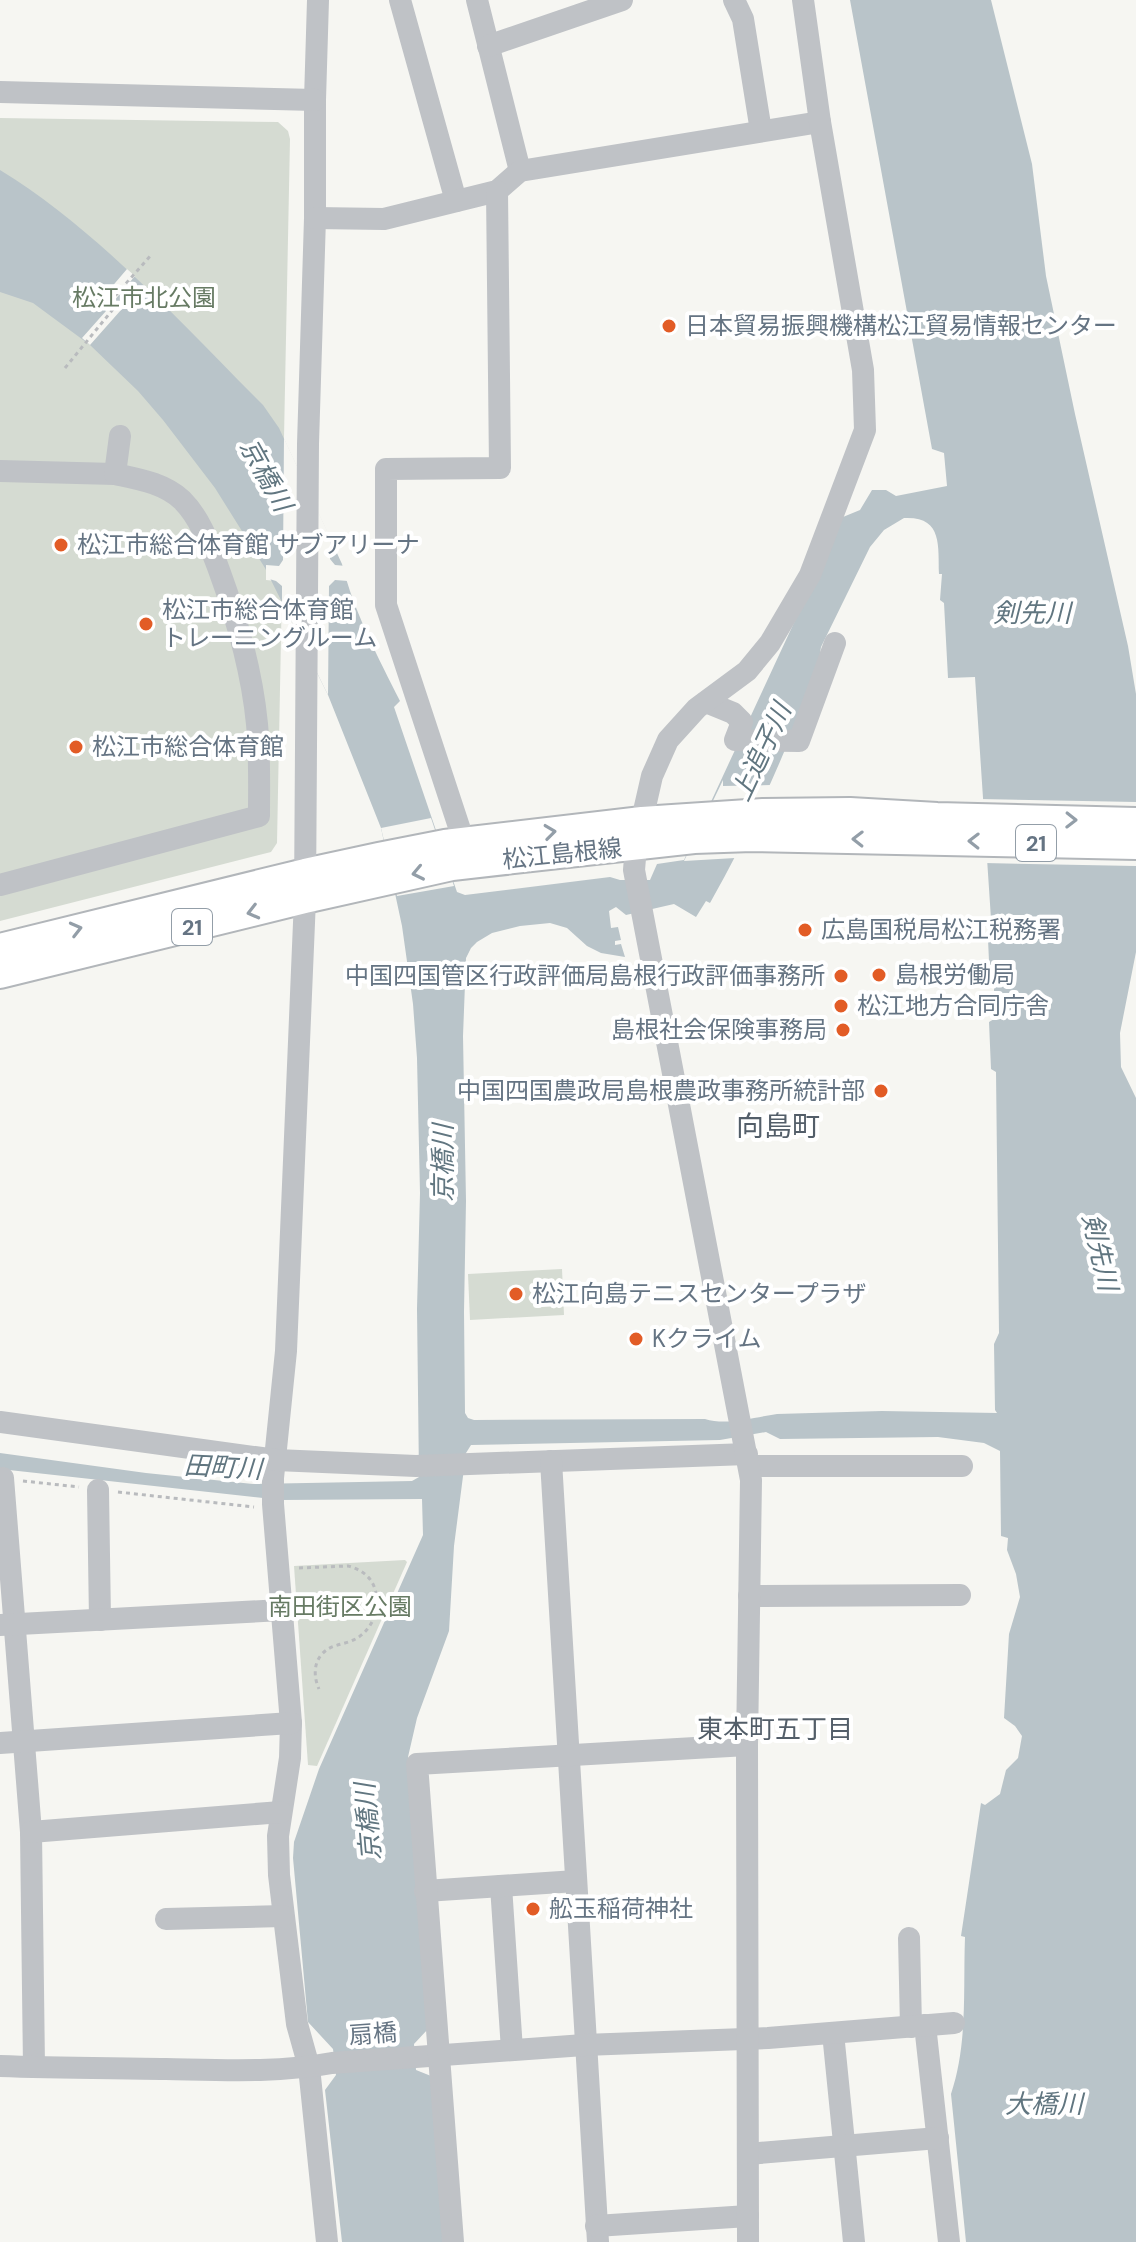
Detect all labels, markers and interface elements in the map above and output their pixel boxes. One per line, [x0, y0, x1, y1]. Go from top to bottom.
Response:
park label: 松江市北公園 [72, 282, 216, 313]
place label: 日本貿易振興機構松江貿易情報センター [685, 310, 1117, 341]
marker: 日本貿易振興機構松江貿易情報センター [660, 317, 678, 335]
water label: 京橋川 [232, 433, 301, 520]
place label: 松江市総合体育館 サブアリーナ [77, 529, 419, 560]
marker: 松江市総合体育館 サブアリーナ [52, 536, 70, 554]
place label: 松江市総合体育館 トレーニングルーム [162, 594, 377, 653]
water label: 剣先川 [993, 596, 1074, 630]
marker: 松江市総合体育館 トレーニングルーム [137, 615, 155, 633]
water label: 上追子川 [724, 695, 800, 806]
place label: 松江市総合体育館 [92, 731, 284, 762]
marker: 松江市総合体育館 [67, 738, 85, 756]
one-way arrow [1065, 812, 1078, 829]
one-way arrow [544, 823, 557, 840]
road number: 21 [1016, 825, 1056, 861]
one-way arrow [851, 831, 864, 848]
street label: 松江島根線 [501, 832, 623, 875]
one-way arrow [967, 833, 980, 850]
one-way arrow [411, 864, 425, 881]
one-way arrow [247, 903, 260, 920]
road number: 21 [172, 909, 212, 945]
place label: 広島国税局松江税務署 [821, 914, 1061, 945]
one-way arrow [68, 921, 82, 938]
marker: 広島国税局松江税務署 [796, 921, 814, 939]
place label: 島根労働局 [895, 959, 1015, 990]
place label: 中国四国管区行政評価局島根行政評価事務所 [345, 960, 825, 991]
marker: 島根労働局 [870, 966, 888, 984]
marker: 中国四国管区行政評価局島根行政評価事務所 [832, 967, 850, 985]
place label: 松江地方合同庁舎 [857, 990, 1049, 1021]
marker: 松江地方合同庁舎 [832, 997, 850, 1015]
place label: 島根社会保険事務局 [611, 1014, 827, 1045]
marker: 島根社会保険事務局 [834, 1021, 852, 1039]
place label: 中国四国農政局島根農政事務所統計部 [457, 1075, 865, 1106]
marker: 中国四国農政局島根農政事務所統計部 [872, 1082, 890, 1100]
district label: 向島町 [736, 1108, 820, 1145]
water label: 京橋川 [426, 1121, 460, 1202]
water label: 剣先川 [1075, 1210, 1126, 1297]
place label: 松江向島テニスセンタープラザ [532, 1278, 867, 1309]
marker: 松江向島テニスセンタープラザ [507, 1285, 525, 1303]
place label: Kクライム [652, 1323, 762, 1354]
marker: Kクライム [627, 1330, 645, 1348]
water label: 田町川 [183, 1448, 266, 1486]
park label: 南田街区公園 [268, 1591, 412, 1622]
district label: 東本町五丁目 [697, 1712, 853, 1746]
water label: 京橋川 [347, 1779, 388, 1862]
place label: 舩玉稲荷神社 [549, 1893, 693, 1924]
marker: 舩玉稲荷神社 [524, 1900, 542, 1918]
street label: 扇橋 [348, 2016, 398, 2051]
water label: 大橋川 [1005, 2087, 1086, 2121]

